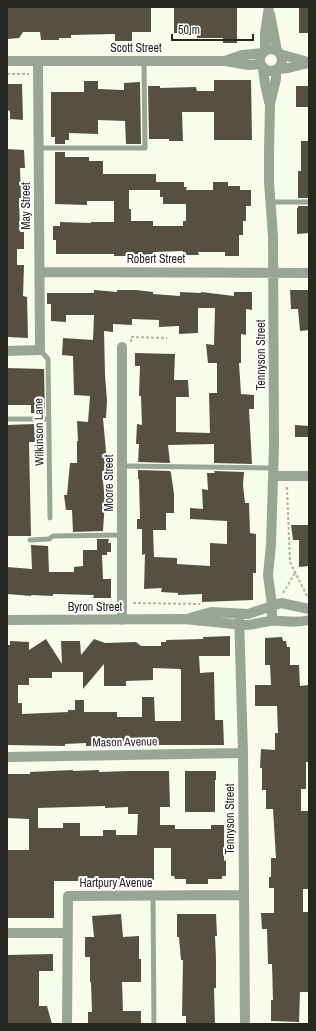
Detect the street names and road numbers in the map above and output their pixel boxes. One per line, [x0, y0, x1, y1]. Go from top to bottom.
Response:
street label: Scott Street [110, 40, 162, 56]
street label: May Street [18, 182, 34, 230]
street label: Robert Street [127, 251, 186, 267]
street label: Tennyson Street [253, 319, 269, 391]
street label: Wilkinson Lane [30, 398, 48, 466]
street label: Moore Street [101, 454, 117, 511]
street label: Byron Street [68, 599, 123, 615]
street label: Mason Avenue [92, 733, 158, 751]
street label: Tennyson Street [222, 783, 238, 855]
street label: Hartpury Avenue [79, 875, 153, 891]

